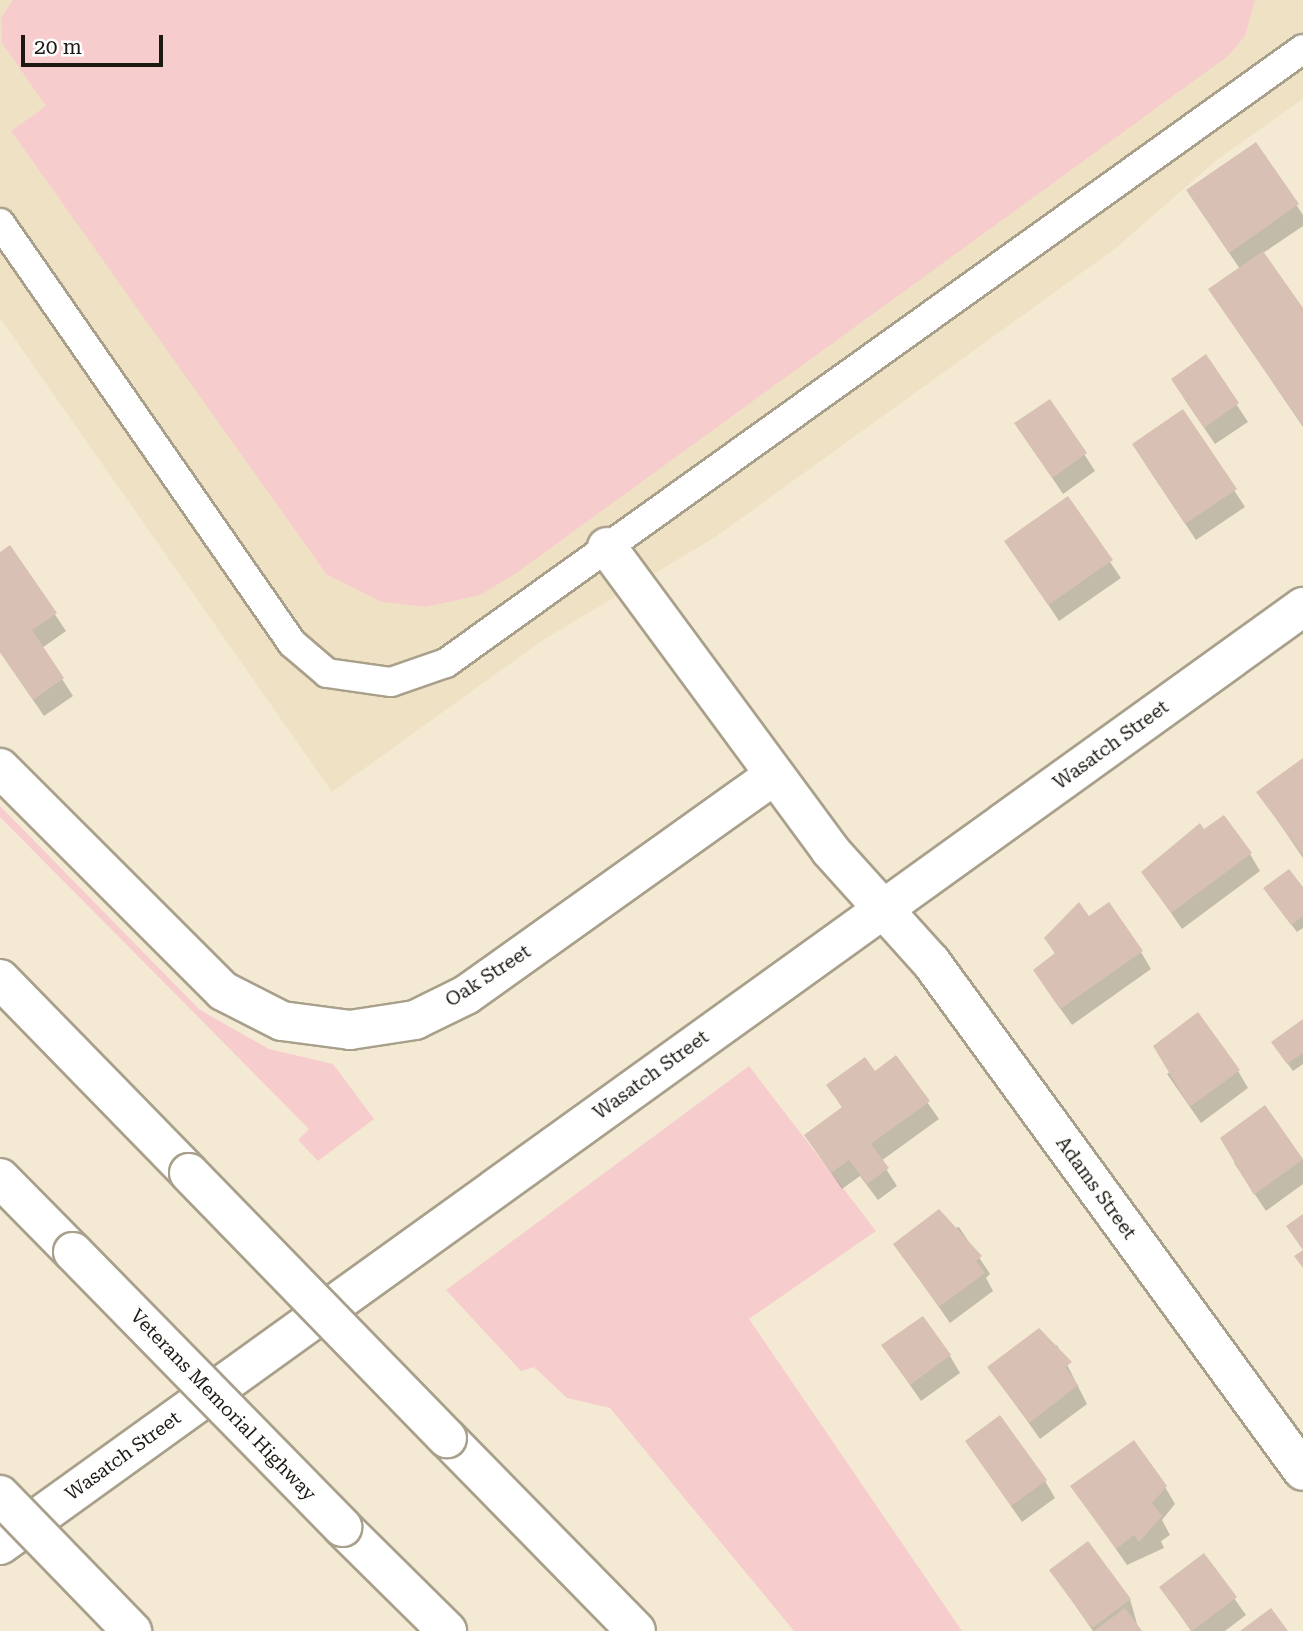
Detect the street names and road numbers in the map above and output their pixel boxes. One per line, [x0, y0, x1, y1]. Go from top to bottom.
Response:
street label: Wasatch Street [1049, 696, 1173, 794]
street label: Oak Street [441, 940, 535, 1012]
street label: Wasatch Street [589, 1026, 713, 1124]
street label: Adams Street [1051, 1132, 1141, 1244]
street label: Veterans Memorial Highway [125, 1304, 321, 1506]
street label: Wasatch Street [61, 1407, 185, 1505]

